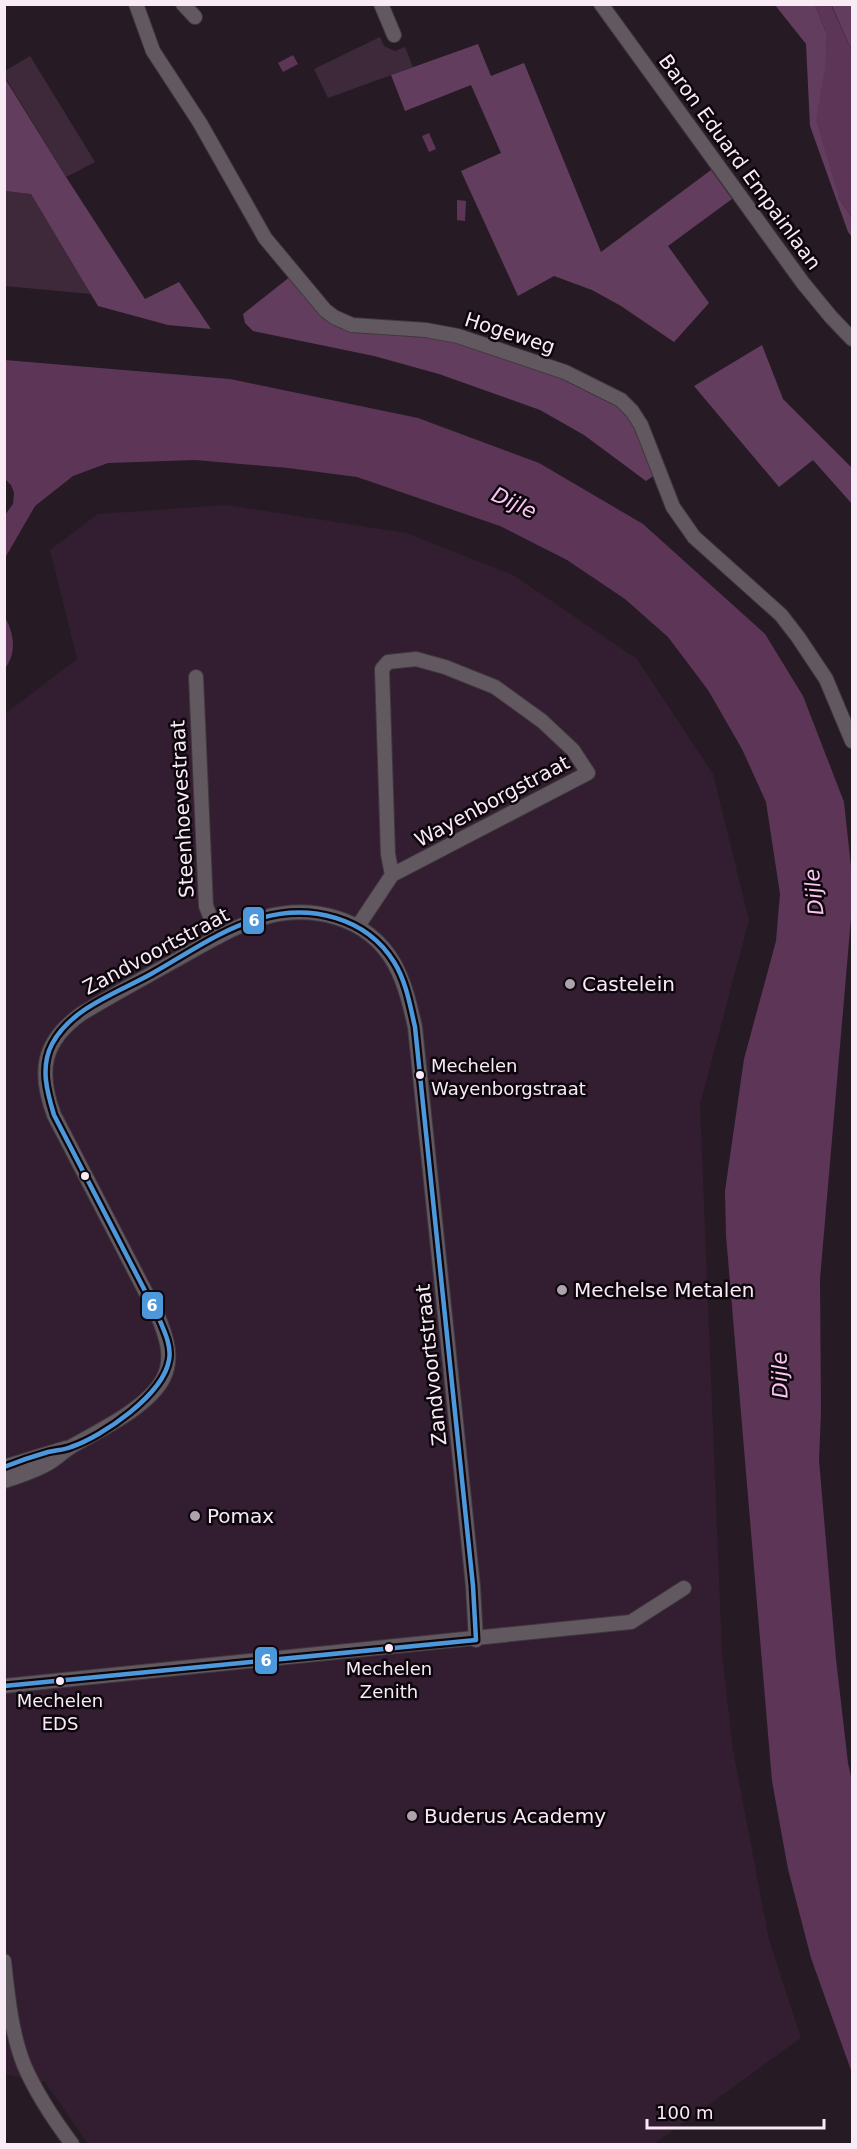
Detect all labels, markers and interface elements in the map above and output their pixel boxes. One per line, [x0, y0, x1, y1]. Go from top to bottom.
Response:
street label: Baron Eduard Empainlaan [654, 50, 826, 274]
street label: Hogeweg [462, 307, 558, 359]
water label: Dijle [488, 482, 540, 524]
street label: Steenhoevestraat [165, 719, 199, 899]
street label: Wayenborgstraat [410, 750, 574, 852]
water label: Dijle [800, 868, 828, 916]
street label: Zandvoortstraat [79, 902, 234, 1000]
line badge: 6 [242, 906, 265, 935]
text: 6 [248, 911, 260, 930]
place label: Castelein [582, 972, 675, 996]
marker: Castelein [563, 977, 577, 991]
place label: Mechelen Wayenborgstraat [431, 1055, 586, 1099]
marker: Mechelen Wayenborgstraat [414, 1069, 426, 1081]
unlabelled marker [79, 1170, 91, 1182]
place label: Mechelse Metalen [574, 1278, 754, 1302]
street label: Zandvoortstraat [411, 1283, 451, 1447]
marker: Mechelse Metalen [555, 1283, 569, 1297]
line badge: 6 [141, 1291, 164, 1320]
text: 6 [146, 1296, 158, 1315]
water label: Dijle [768, 1351, 792, 1399]
place label: Pomax [207, 1504, 274, 1528]
marker: Pomax [188, 1509, 202, 1523]
marker: Mechelen Zenith [383, 1642, 395, 1654]
line badge: 6 [254, 1646, 278, 1675]
text: 6 [260, 1651, 272, 1670]
place label: Mechelen Zenith [346, 1658, 432, 1702]
marker: Mechelen EDS [54, 1675, 66, 1687]
place label: Mechelen EDS [17, 1690, 103, 1734]
place label: Buderus Academy [424, 1804, 606, 1828]
marker: Buderus Academy [405, 1809, 419, 1823]
scale bar [647, 2092, 824, 2130]
text: 100 m [656, 2102, 714, 2123]

